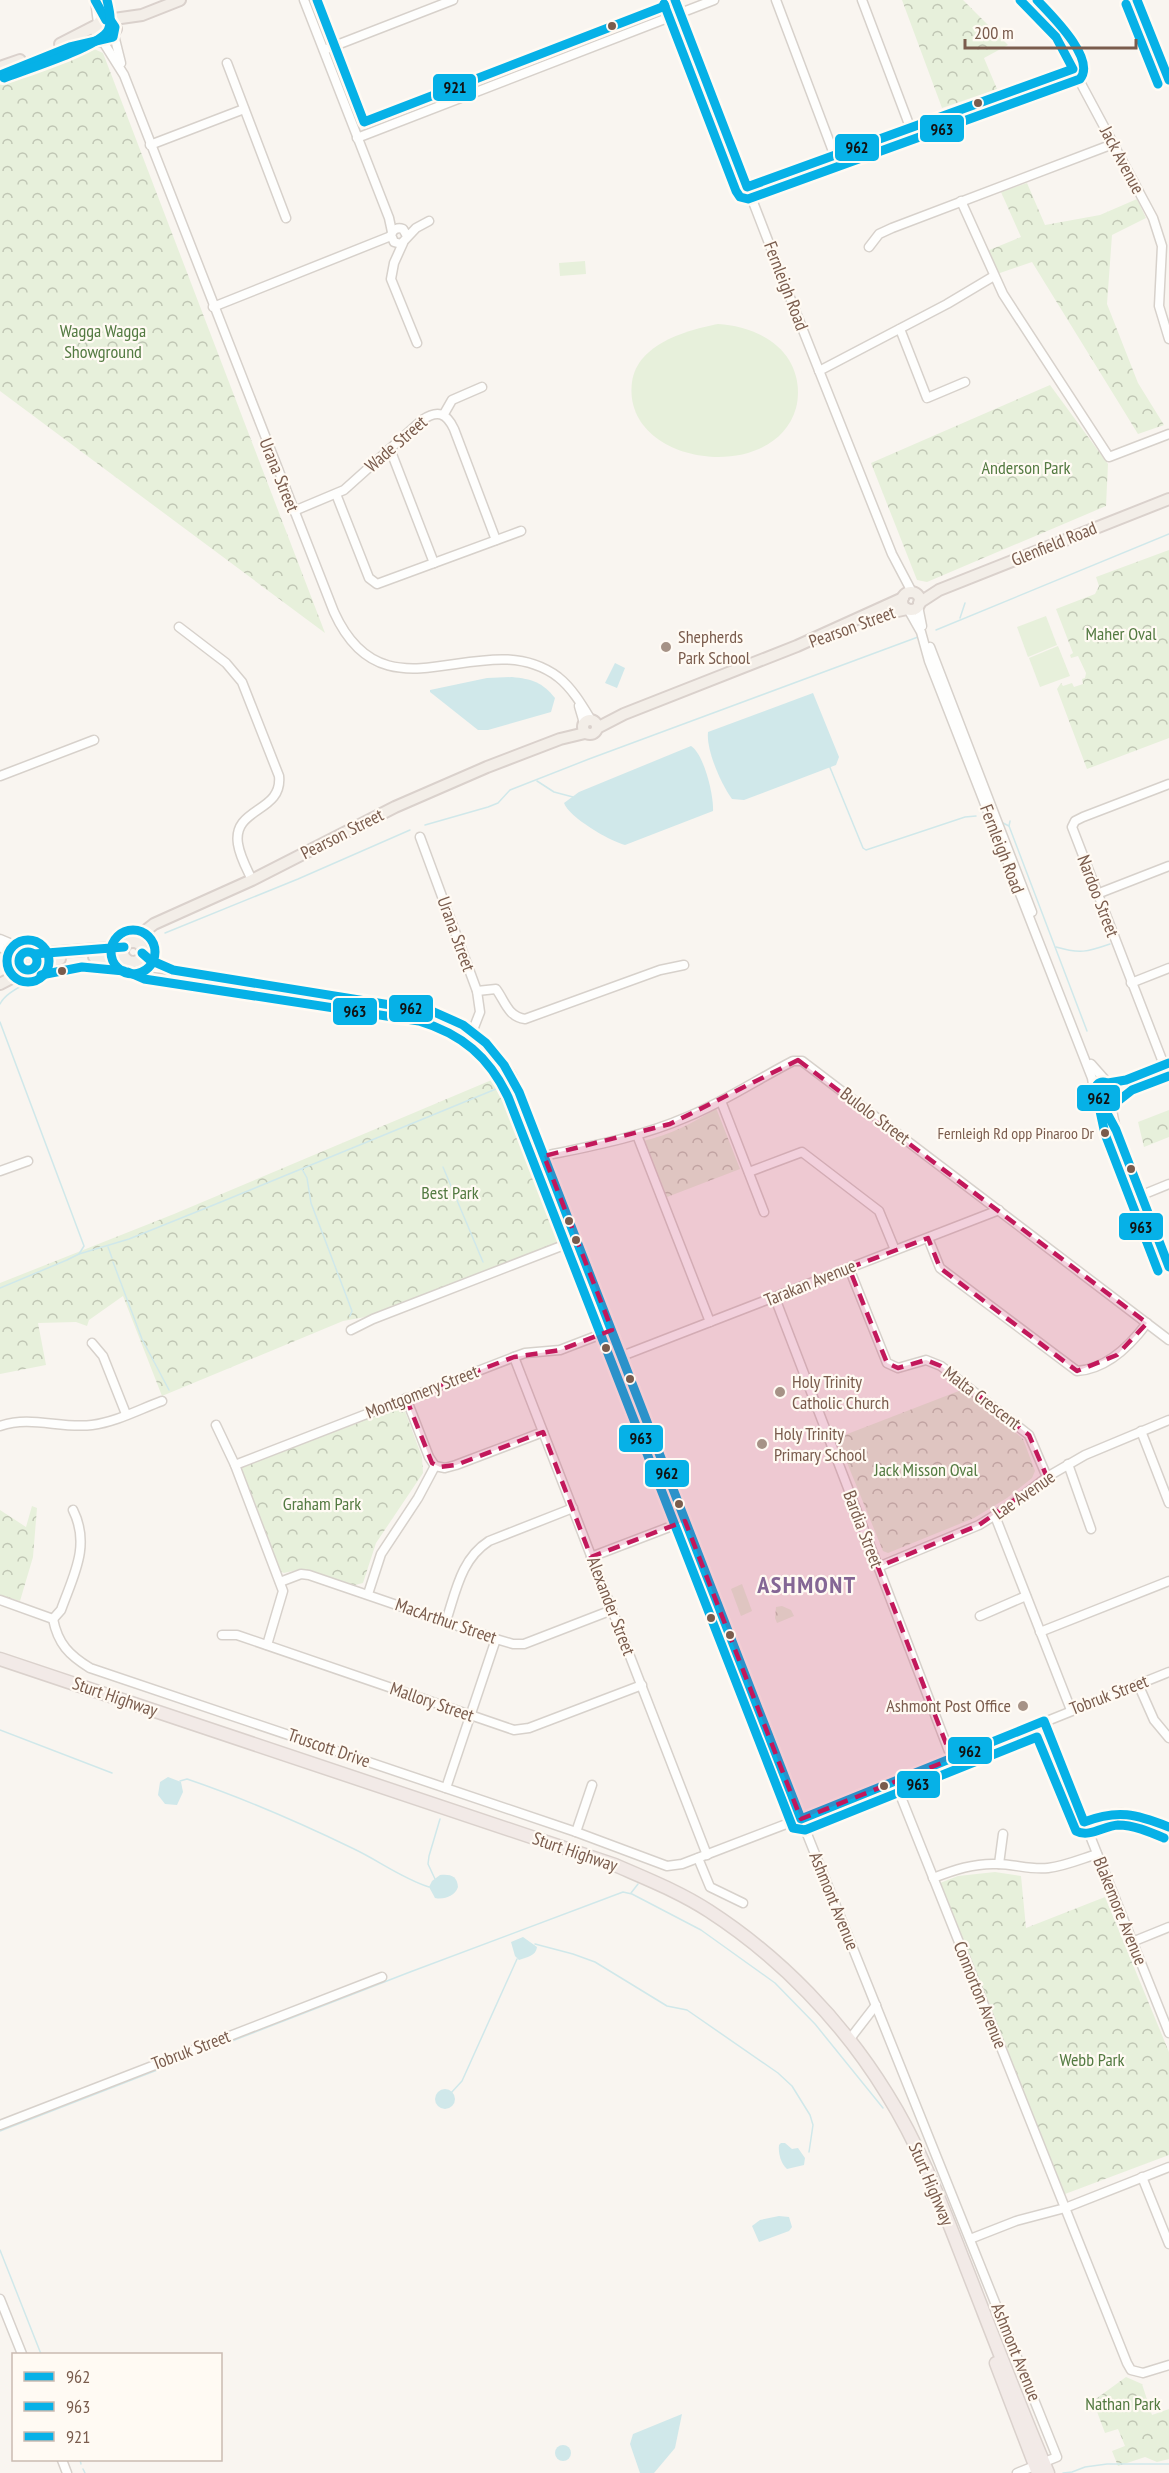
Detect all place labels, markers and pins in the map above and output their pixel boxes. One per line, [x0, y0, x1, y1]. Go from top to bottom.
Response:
unlabelled marker [606, 20, 618, 32]
unlabelled marker [972, 97, 984, 109]
place label: Shepherds Park School [678, 625, 751, 669]
marker: Shepherds Park School [659, 640, 673, 654]
unlabelled marker [56, 965, 68, 977]
place label: Fernleigh Rd opp Pinaroo Dr [938, 1123, 1095, 1143]
marker: Fernleigh Rd opp Pinaroo Dr [1099, 1127, 1111, 1139]
unlabelled marker [1125, 1163, 1137, 1175]
unlabelled marker [563, 1215, 575, 1227]
unlabelled marker [570, 1234, 582, 1246]
unlabelled marker [600, 1342, 612, 1354]
place label: Holy Trinity Catholic Church [792, 1370, 889, 1414]
unlabelled marker [624, 1373, 636, 1385]
marker: Holy Trinity Catholic Church [773, 1385, 787, 1399]
place label: Holy Trinity Primary School [774, 1422, 867, 1466]
marker: Holy Trinity Primary School [755, 1437, 769, 1451]
unlabelled marker [673, 1498, 685, 1510]
unlabelled marker [705, 1612, 717, 1624]
unlabelled marker [724, 1629, 736, 1641]
place label: Ashmont Post Office [886, 1694, 1011, 1717]
marker: Ashmont Post Office [1016, 1699, 1030, 1713]
unlabelled marker [878, 1780, 890, 1792]

